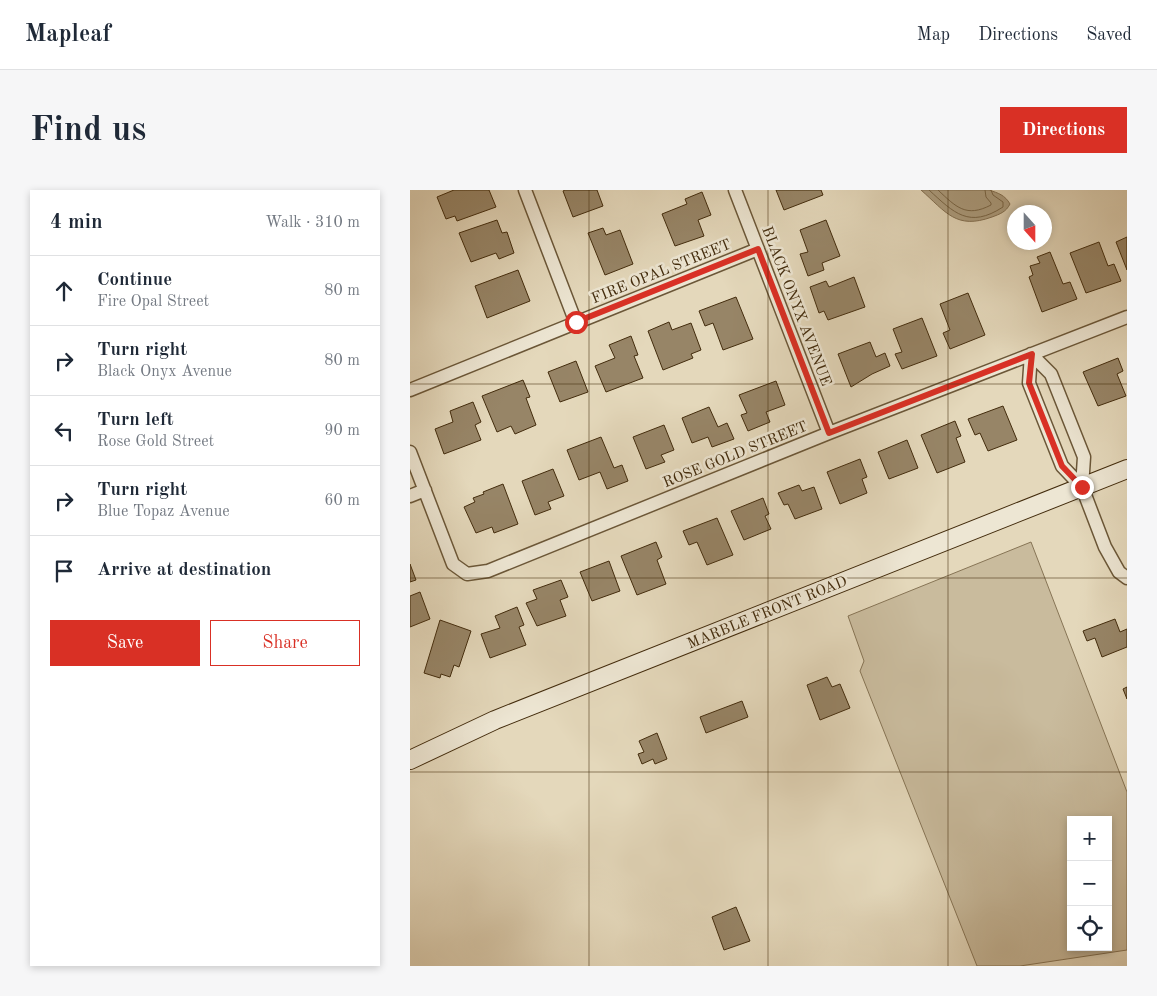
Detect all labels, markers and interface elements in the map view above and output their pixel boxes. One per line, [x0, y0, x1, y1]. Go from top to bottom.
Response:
text: Mapleaf [25, 23, 111, 47]
text: Map [917, 26, 950, 44]
text: Directions [978, 26, 1058, 44]
text: Saved [1086, 26, 1132, 44]
button: Directions [1000, 107, 1127, 153]
text: Find us [30, 113, 146, 148]
north arrow [1007, 205, 1052, 250]
text: 4 min [50, 212, 103, 233]
text: Walk · 310 m [265, 215, 360, 231]
street label: BLACK ONYX AVENUE [758, 225, 833, 388]
street label: FIRE OPAL STREET [590, 238, 733, 307]
text: Continue [97, 271, 172, 290]
icon: ahead [50, 277, 78, 305]
text: 80 m [324, 283, 360, 299]
text: Fire Opal Street [97, 294, 209, 310]
route start [565, 311, 588, 334]
text: Turn right [97, 341, 187, 360]
icon: right [50, 347, 78, 375]
text: 80 m [324, 353, 360, 369]
text: Black Onyx Avenue [97, 364, 232, 380]
text: Turn left [97, 411, 174, 430]
icon: left [50, 417, 78, 445]
street label: ROSE GOLD STREET [661, 419, 810, 491]
text: 90 m [324, 423, 360, 439]
text: Rose Gold Street [97, 434, 214, 450]
route end [1071, 476, 1094, 499]
text: Turn right [97, 481, 187, 500]
icon: right [50, 487, 78, 515]
text: 60 m [324, 493, 360, 509]
text: Blue Topaz Avenue [97, 504, 230, 520]
icon: arrive [50, 557, 78, 585]
text: Arrive at destination [97, 561, 271, 580]
street label: MARBLE FRONT ROAD [685, 574, 850, 652]
button: Save [50, 620, 200, 666]
button: Share [210, 620, 360, 666]
map controls [1067, 816, 1112, 951]
button: + [1067, 816, 1112, 861]
button: − [1067, 861, 1112, 906]
button: locate [1067, 906, 1112, 951]

